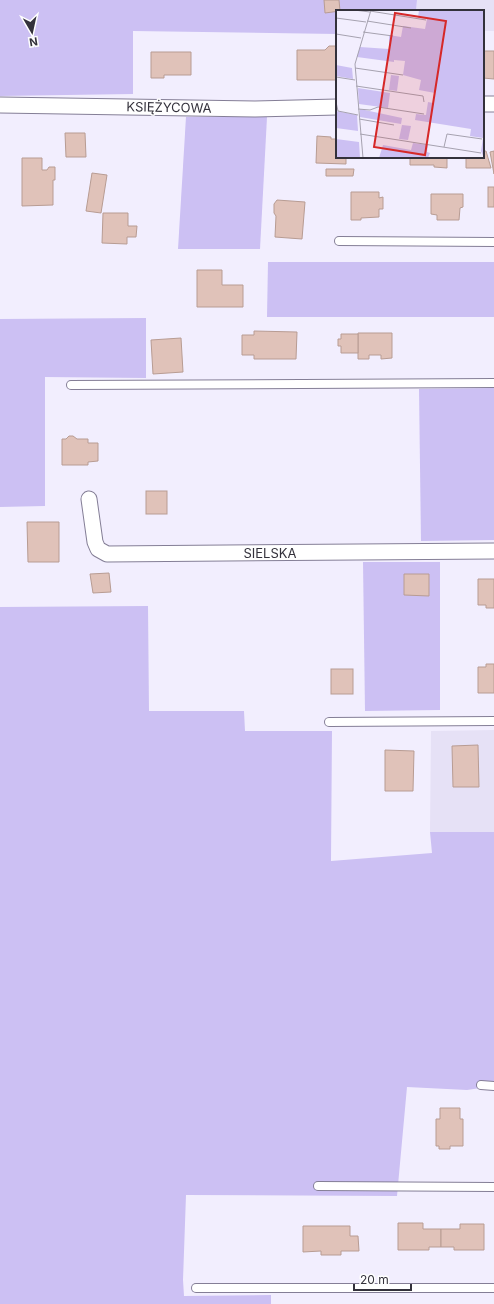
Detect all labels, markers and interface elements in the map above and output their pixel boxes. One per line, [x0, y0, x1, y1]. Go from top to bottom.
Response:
inset map [336, 10, 484, 158]
north arrow [12, 12, 52, 52]
text: N [28, 34, 39, 49]
street label: KSIĘŻYCOWA [126, 98, 212, 116]
street label: SIELSKA [243, 545, 297, 561]
scale bar [354, 1266, 411, 1292]
text: 20 m [360, 1272, 389, 1287]

